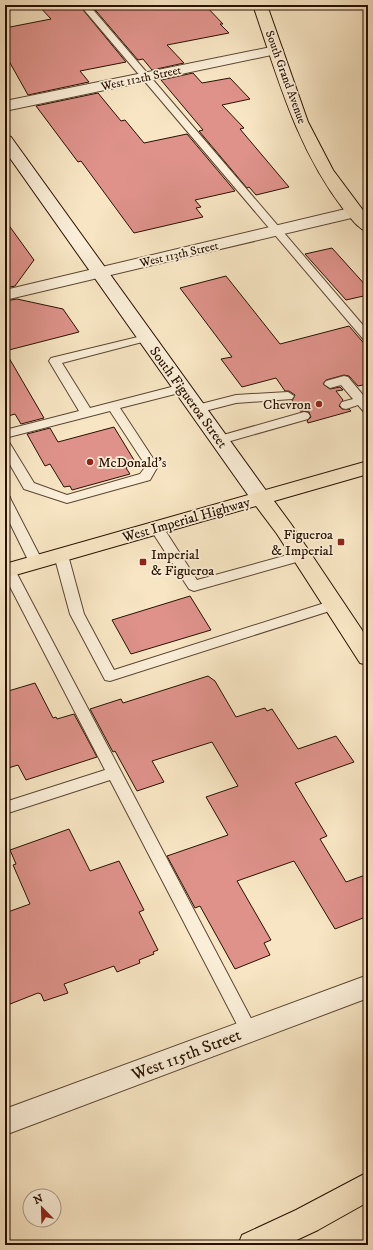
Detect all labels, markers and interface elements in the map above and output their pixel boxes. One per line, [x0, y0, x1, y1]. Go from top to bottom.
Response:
street label: South Grand Avenue [262, 29, 309, 126]
street label: West 112th Street [99, 63, 183, 95]
street label: West 113th Street [137, 238, 220, 271]
street label: South Figueroa Street [145, 343, 231, 452]
place label: Chevron [263, 396, 312, 414]
marker: Chevron [314, 399, 324, 409]
place label: McDonald's [98, 454, 167, 472]
marker: McDonald's [85, 457, 95, 467]
street label: West Imperial Highway [119, 493, 253, 547]
place label: Figueroa & Imperial [271, 526, 334, 560]
marker: Figueroa & Imperial [336, 537, 346, 547]
place label: Imperial & Figueroa [151, 546, 214, 580]
marker: Imperial & Figueroa [138, 557, 148, 567]
street label: West 115th Street [128, 1024, 245, 1086]
north arrow [22, 1188, 62, 1228]
text: N [32, 1192, 45, 1208]

